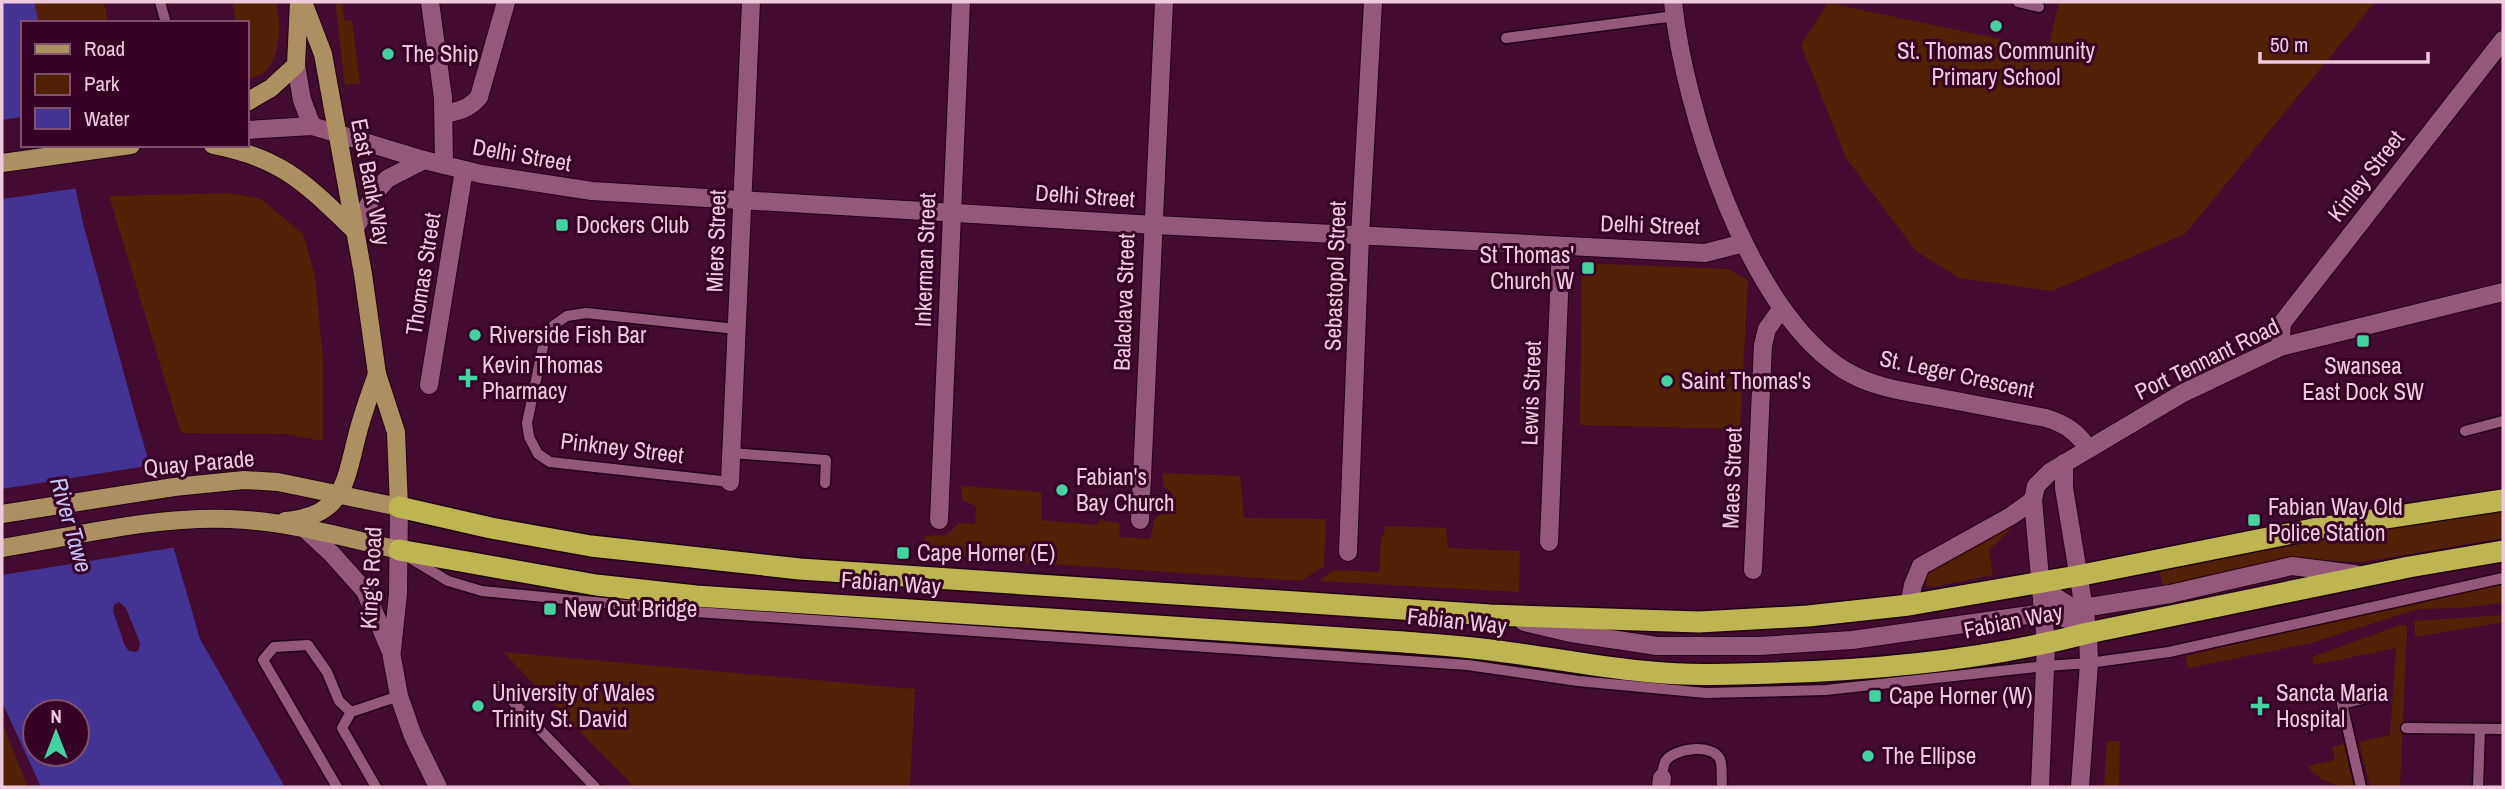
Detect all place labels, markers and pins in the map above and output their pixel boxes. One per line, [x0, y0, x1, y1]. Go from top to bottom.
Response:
marker: St. Thomas Community Primary School [1988, 18, 2004, 34]
place label: St. Thomas Community Primary School [1897, 35, 2095, 92]
place label: The Ship [402, 38, 479, 69]
marker: The Ship [380, 46, 396, 62]
place label: Dockers Club [576, 209, 689, 240]
marker: Dockers Club [554, 217, 570, 233]
place label: St Thomas' Church W [1480, 239, 1574, 296]
marker: St Thomas' Church W [1580, 260, 1596, 276]
place label: Riverside Fish Bar [489, 319, 647, 350]
marker: Riverside Fish Bar [467, 327, 483, 343]
marker: Swansea East Dock SW [2355, 333, 2371, 349]
place label: Kevin Thomas Pharmacy [482, 349, 603, 406]
place label: Swansea East Dock SW [2302, 350, 2424, 407]
place label: Saint Thomas's [1681, 365, 1811, 396]
marker: Kevin Thomas Pharmacy [460, 370, 476, 386]
marker: Saint Thomas's [1659, 373, 1675, 389]
place label: Fabian's Bay Church [1076, 461, 1175, 518]
marker: Fabian's Bay Church [1054, 482, 1070, 498]
place label: Fabian Way Old Police Station [2268, 491, 2403, 548]
marker: Fabian Way Old Police Station [2246, 512, 2262, 528]
place label: Cape Horner (E) [917, 537, 1055, 568]
marker: Cape Horner (E) [895, 545, 911, 561]
place label: New Cut Bridge [564, 593, 697, 624]
marker: New Cut Bridge [542, 601, 558, 617]
place label: University of Wales Trinity St. David [492, 677, 655, 734]
place label: Sancta Maria Hospital [2276, 677, 2389, 734]
place label: Cape Horner (W) [1889, 680, 2033, 711]
marker: Cape Horner (W) [1867, 688, 1883, 704]
marker: Sancta Maria Hospital [2250, 696, 2270, 716]
marker: University of Wales Trinity St. David [470, 698, 486, 714]
place label: The Ellipse [1882, 740, 1976, 771]
marker: The Ellipse [1860, 748, 1876, 764]

